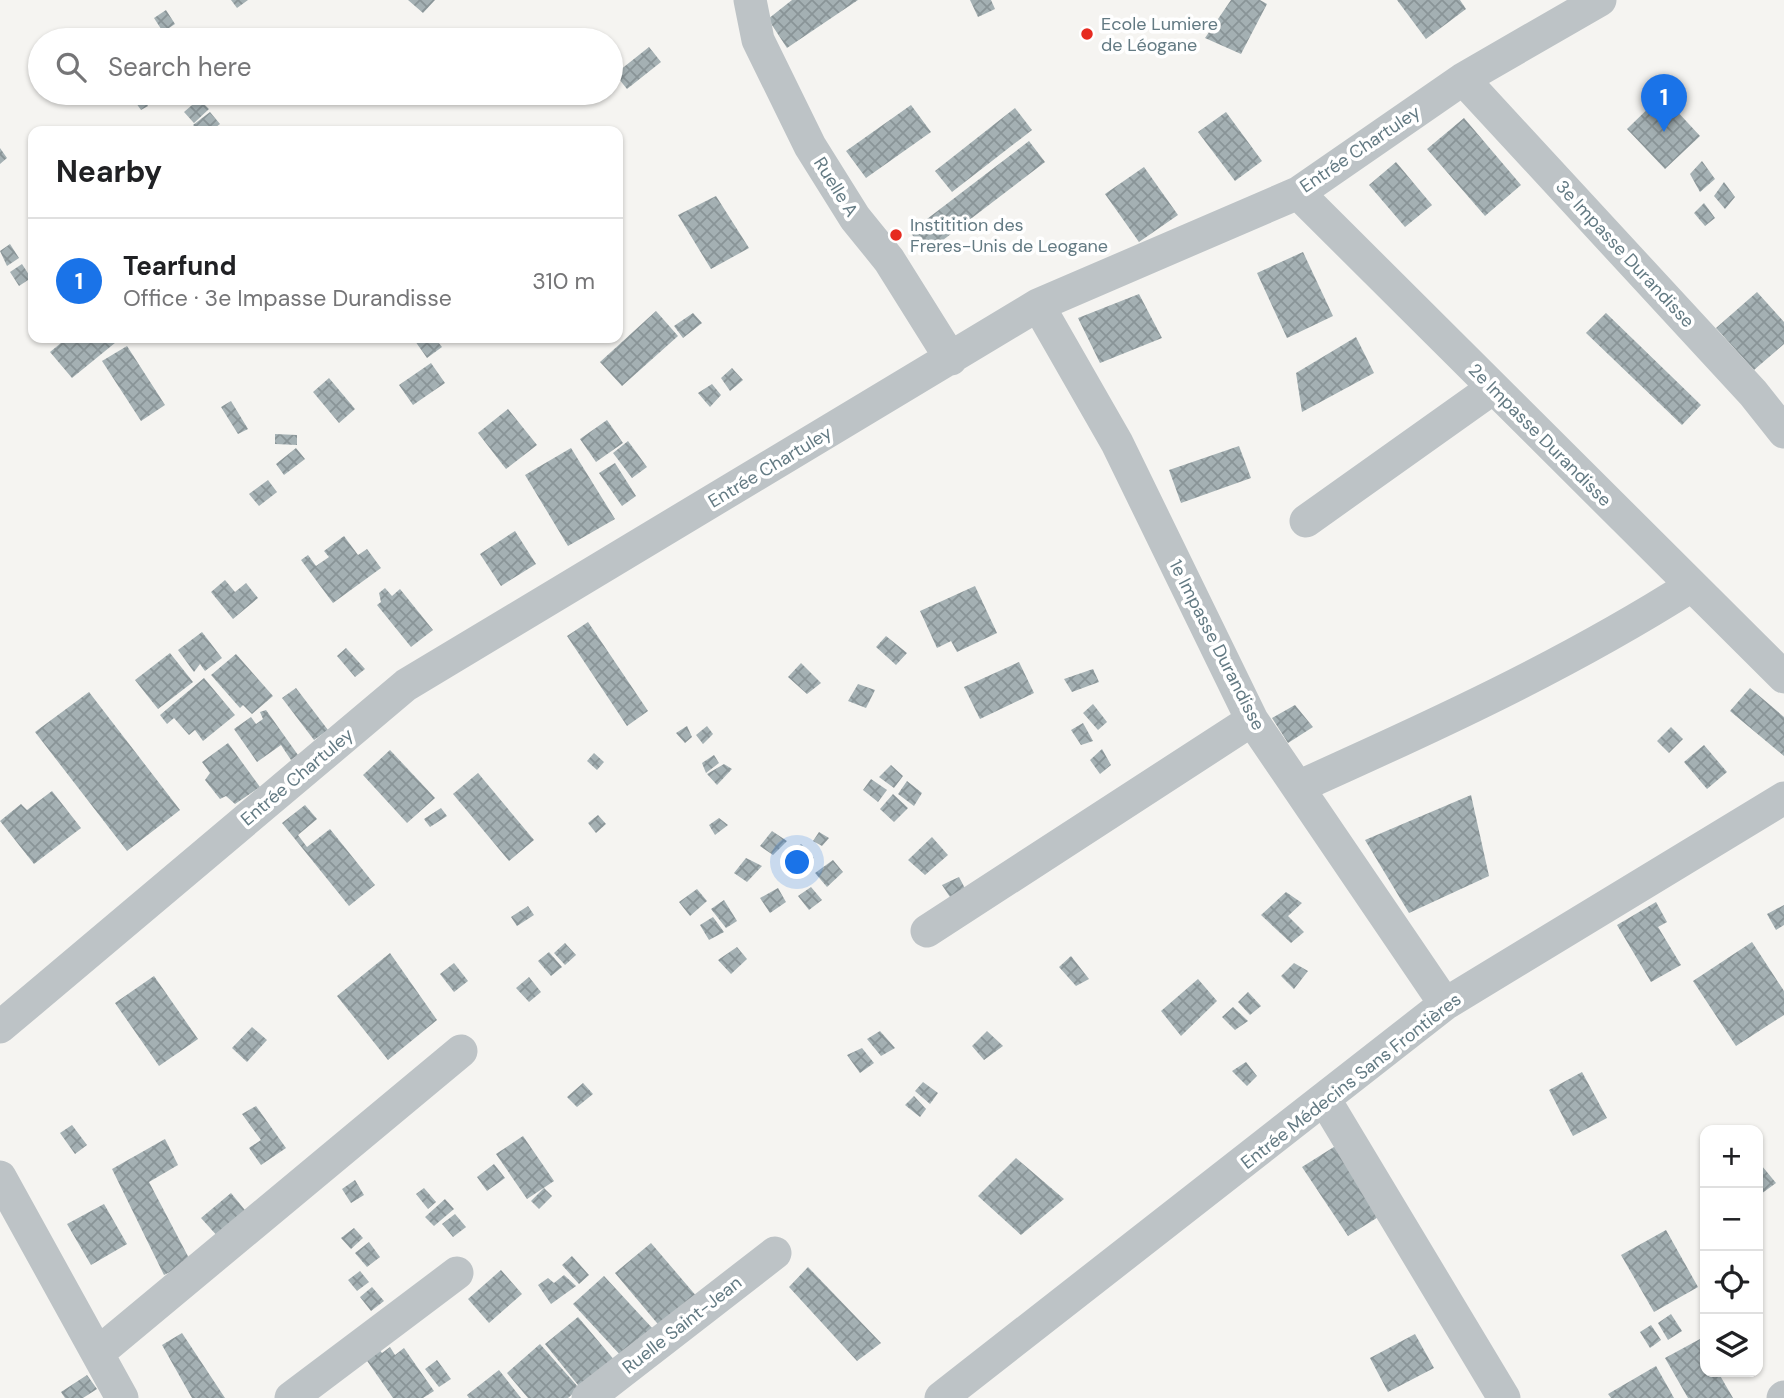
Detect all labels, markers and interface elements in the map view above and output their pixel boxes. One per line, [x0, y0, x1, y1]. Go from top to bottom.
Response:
place label: Ecole Lumiere de Léogane [1101, 12, 1218, 57]
marker: Ecole Lumiere de Léogane [1079, 26, 1095, 42]
search box [28, 28, 623, 105]
icon: search [52, 48, 90, 86]
text: Search here [108, 50, 251, 84]
pin: 1 [1641, 74, 1687, 132]
street label: Entrée Chartuley [1295, 100, 1425, 198]
text: Nearby [56, 152, 162, 191]
street label: Ruelle A [808, 153, 864, 221]
street label: 3e Impasse Durandisse [1550, 175, 1700, 333]
place label: Institition des Freres-Unis de Leogane [910, 213, 1108, 258]
marker: Institition des Freres-Unis de Leogane [888, 227, 904, 243]
text: Tearfund [123, 249, 236, 283]
text: 1 [75, 266, 83, 296]
text: 310 m [532, 266, 595, 296]
text: Office · 3e Impasse Durandisse [123, 283, 452, 313]
street label: 2e Impasse Durandisse [1463, 358, 1617, 512]
street label: Entrée Chartuley [704, 421, 836, 513]
street label: 1e Impasse Durandisse [1164, 556, 1270, 734]
street label: Entrée Chartuley [236, 723, 358, 831]
your location [780, 845, 814, 879]
street label: Entrée Médecins Sans Frontières [1236, 987, 1466, 1175]
map controls [1700, 1125, 1763, 1377]
button: + [1700, 1125, 1763, 1188]
button: − [1700, 1188, 1763, 1251]
button: locate [1700, 1251, 1763, 1314]
street label: Ruelle Saint-Jean [617, 1271, 747, 1379]
button: layers [1700, 1314, 1763, 1377]

